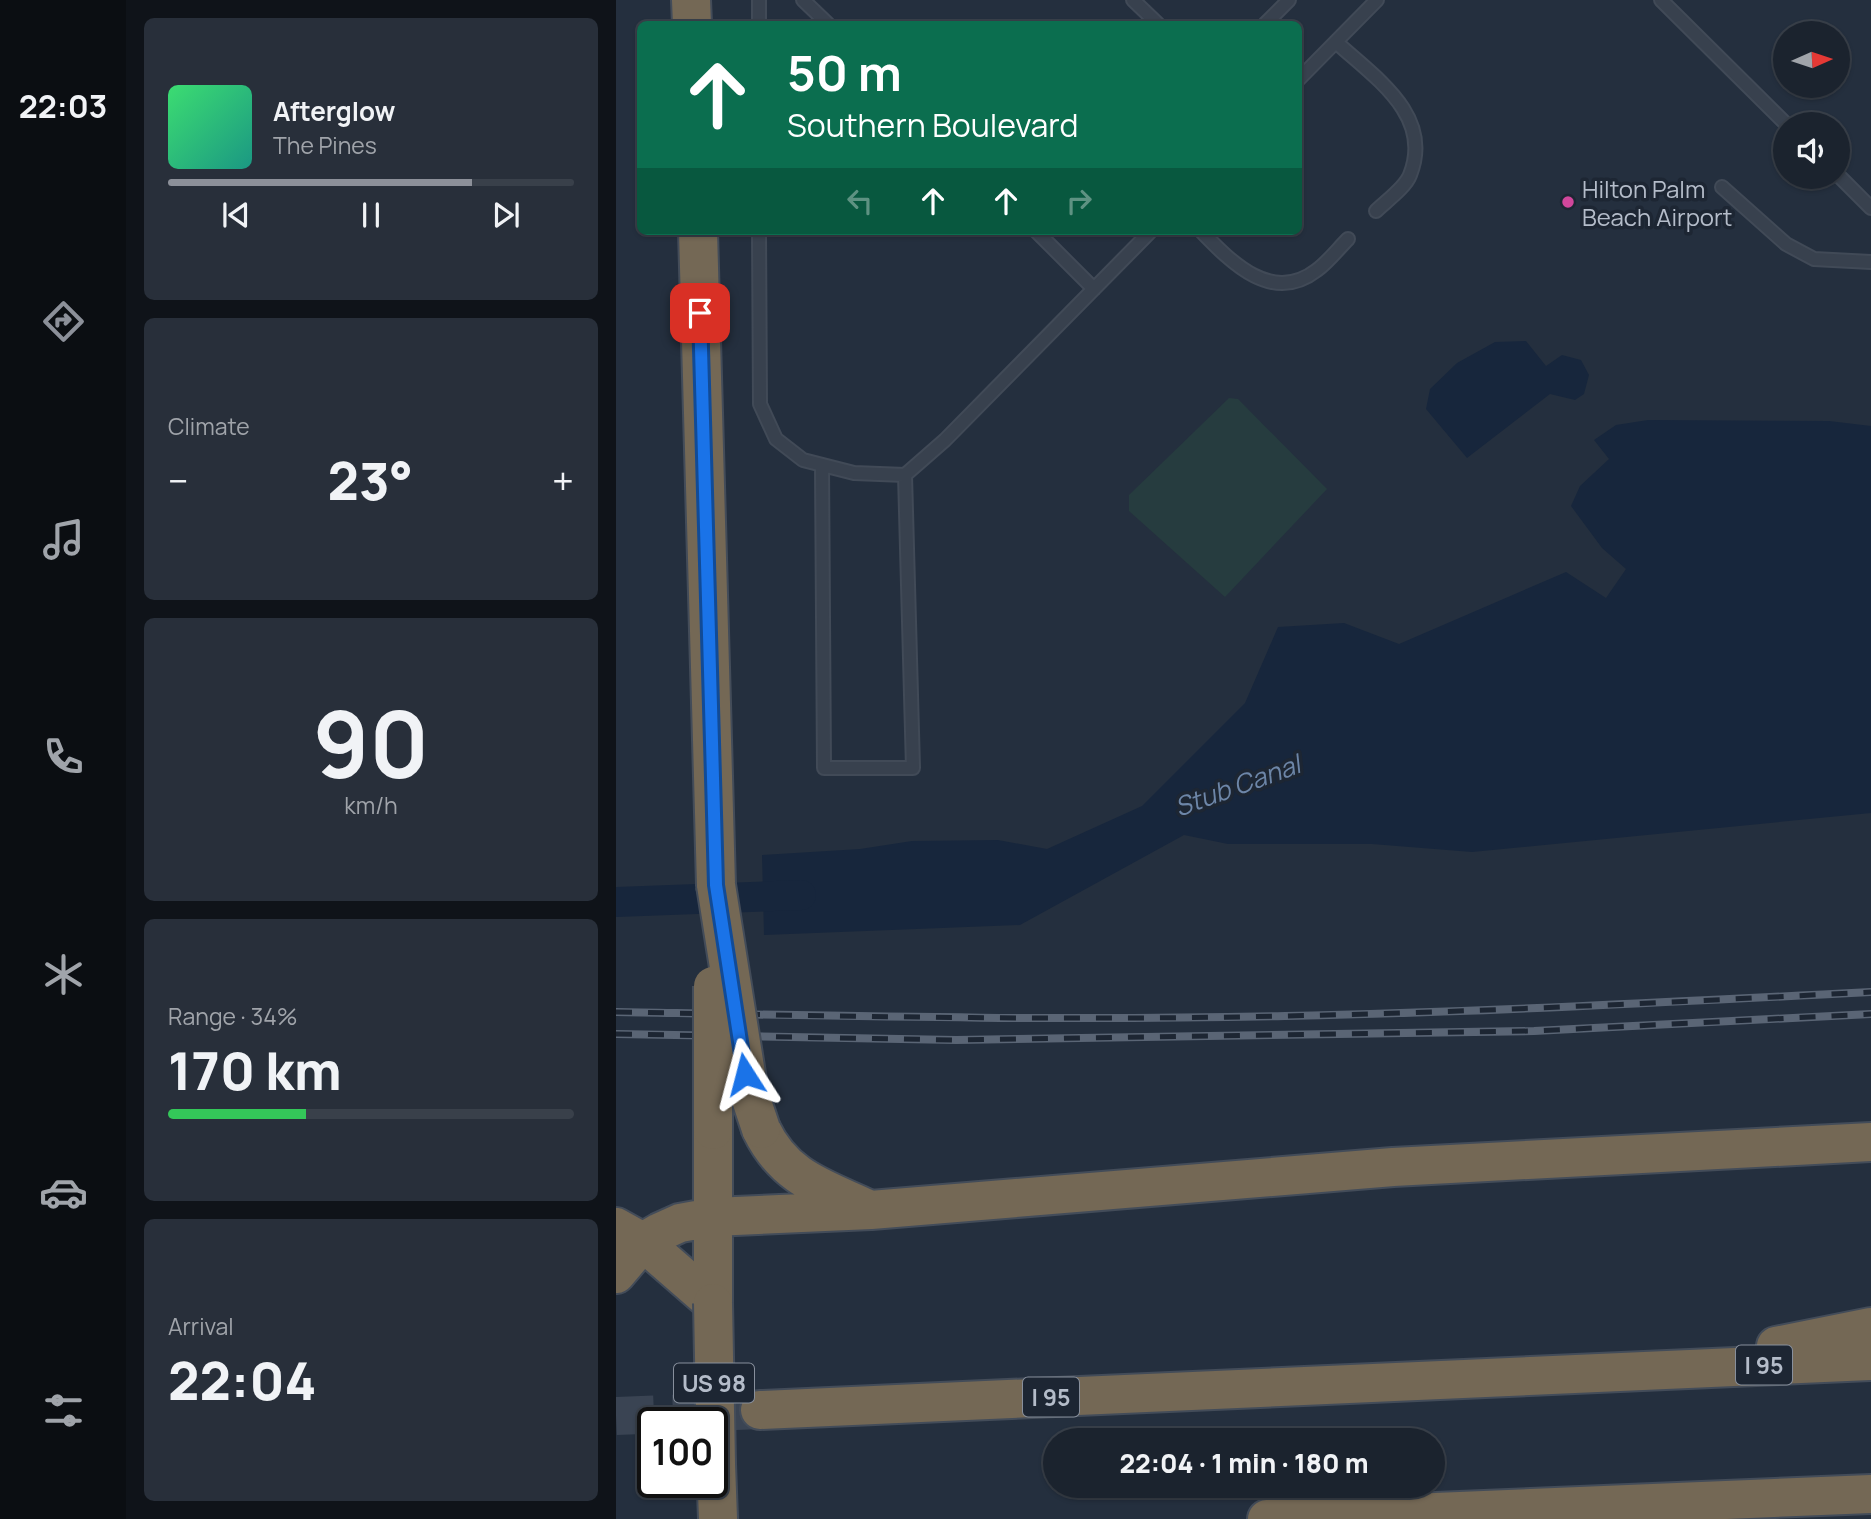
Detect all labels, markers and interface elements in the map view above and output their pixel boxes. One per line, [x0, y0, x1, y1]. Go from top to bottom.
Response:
north arrow [1773, 21, 1850, 98]
map controls [1773, 21, 1850, 189]
text: 50 m [787, 39, 902, 106]
icon: ahead [672, 49, 763, 140]
text: 22:03 [19, 84, 107, 128]
text: Afterglow [273, 93, 395, 129]
text: Southern Boulevard [787, 103, 1078, 147]
button: sound [1773, 112, 1850, 189]
text: The Pines [273, 129, 377, 161]
place label: Hilton Palm Beach Airport [1582, 172, 1732, 233]
icon: left [841, 182, 879, 220]
icon: ahead [914, 182, 952, 220]
icon: ahead [987, 182, 1025, 220]
icon: right [1060, 182, 1098, 220]
marker: Hilton Palm Beach Airport [1560, 194, 1576, 210]
icon: previous [217, 196, 255, 234]
icon: pause [352, 196, 390, 234]
icon: next [487, 196, 525, 234]
pin [670, 283, 730, 343]
icon: arrive [681, 294, 719, 332]
icon: directions [39, 297, 88, 346]
text: Climate [168, 410, 250, 442]
text: 23° [328, 445, 413, 516]
text: − [168, 454, 189, 506]
text: + [552, 454, 574, 506]
icon: music [39, 515, 88, 564]
text: 90 [313, 681, 429, 805]
icon: phone [39, 732, 88, 781]
water label: Stub Canal [1169, 745, 1308, 824]
text: km/h [344, 789, 398, 821]
icon: climate [39, 950, 88, 999]
text: Range · 34% [168, 1000, 297, 1032]
text: 170 km [168, 1035, 342, 1106]
position arrow [708, 1037, 782, 1111]
icon: car [39, 1168, 88, 1217]
text: Arrival [168, 1310, 234, 1342]
text: 22:04 [168, 1345, 316, 1416]
road number: I 95 [1736, 1346, 1792, 1384]
road number: US 98 [674, 1364, 754, 1402]
road number: I 95 [1023, 1378, 1079, 1416]
icon: filters [39, 1386, 88, 1435]
speed limit sign: 100 [637, 1407, 728, 1498]
text: 22:04 · 1 min · 180 m [1119, 1445, 1369, 1481]

